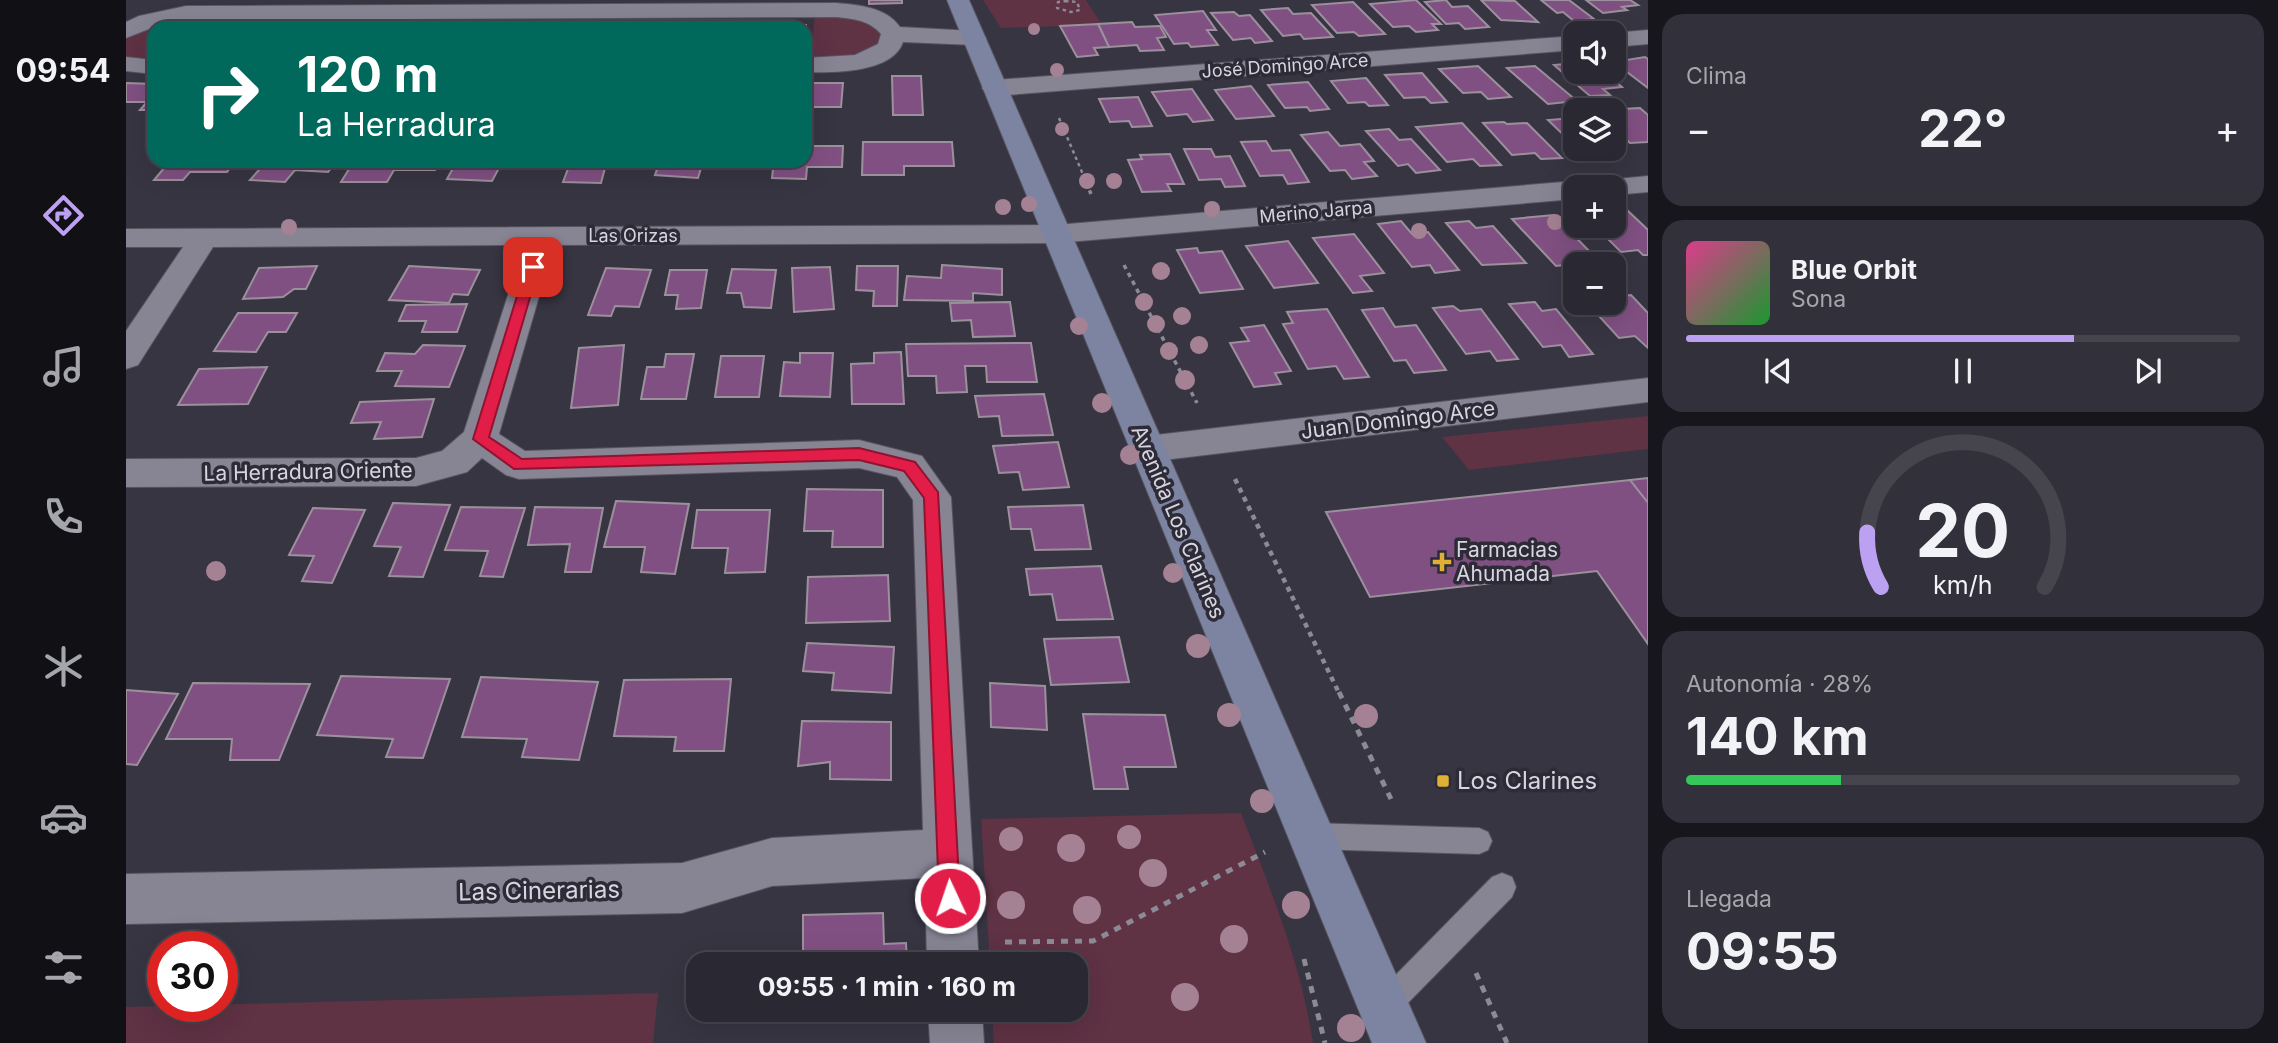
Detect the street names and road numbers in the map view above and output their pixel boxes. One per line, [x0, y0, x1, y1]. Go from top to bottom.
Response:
street label: José Domingo Arce [1201, 49, 1369, 82]
street label: Merino Jarpa [1259, 196, 1373, 227]
street label: Las Orizas [588, 225, 678, 246]
street label: Juan Domingo Arce [1299, 395, 1497, 444]
street label: Avenida Los Clarines [1126, 421, 1231, 622]
street label: La Herradura Oriente [203, 457, 413, 486]
street label: Las Cinerarias [458, 875, 620, 906]

